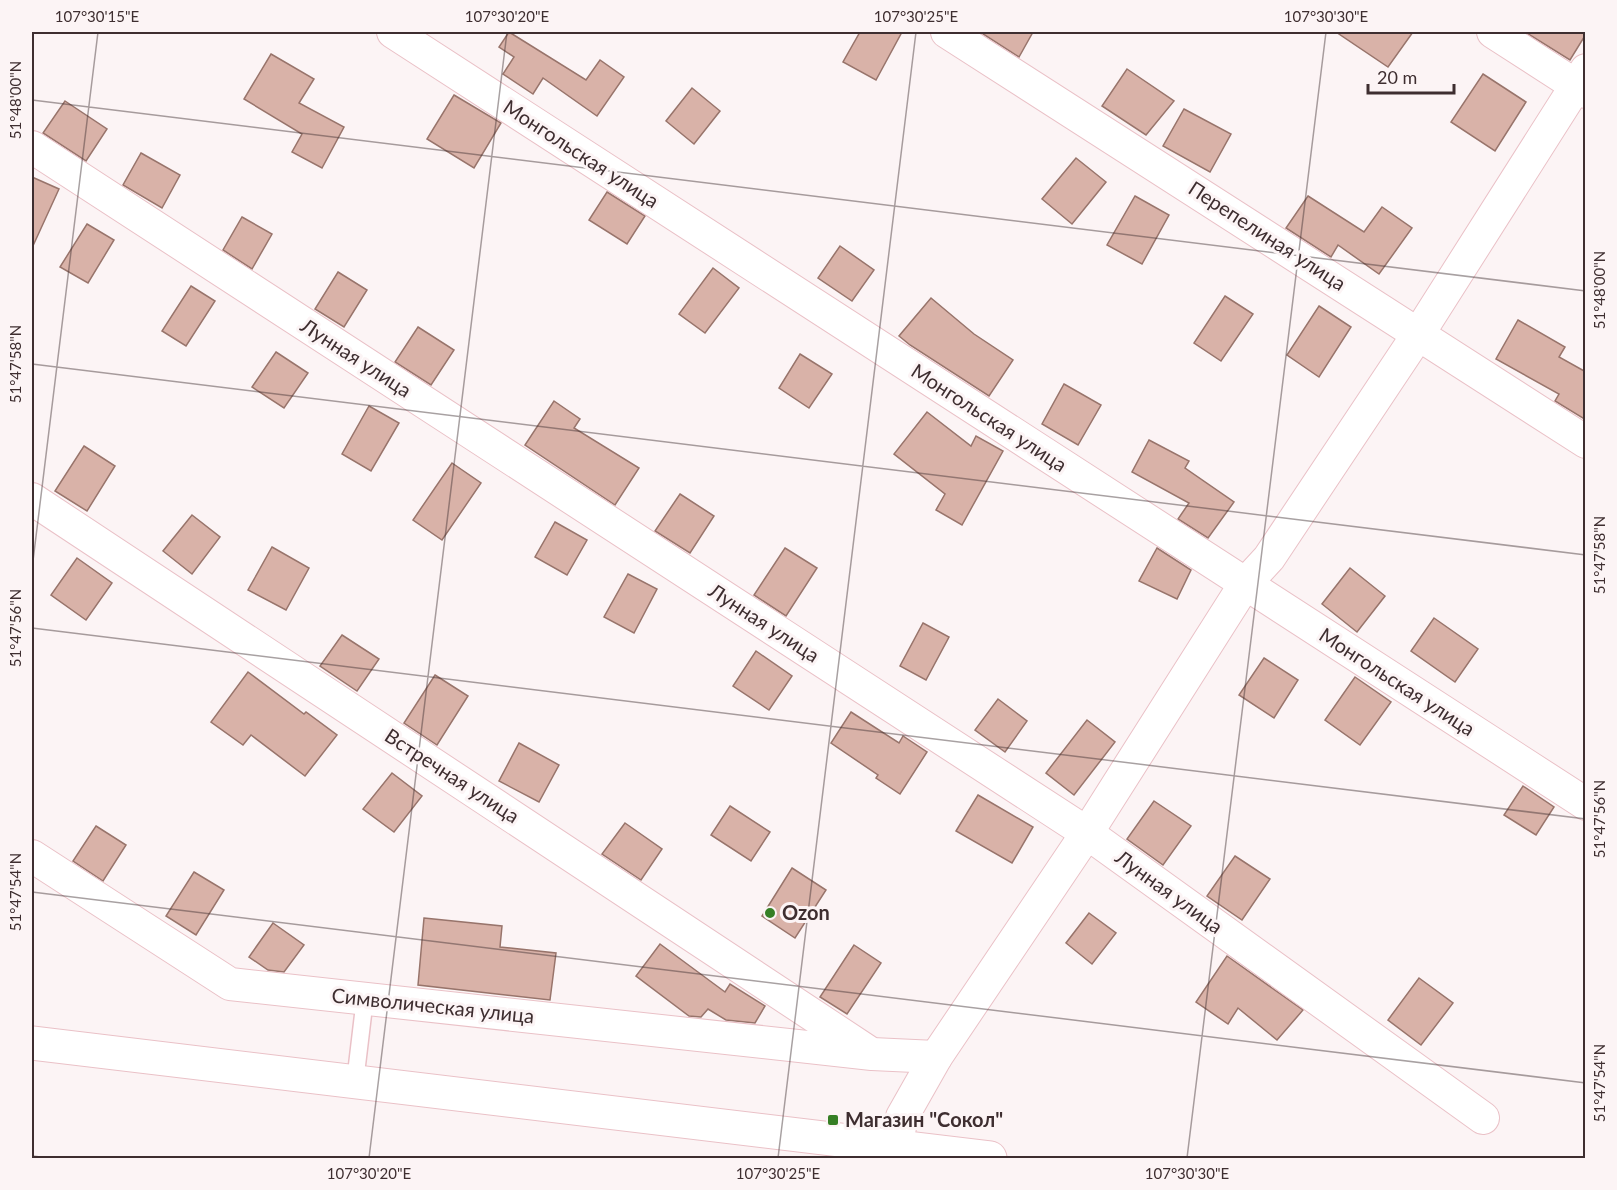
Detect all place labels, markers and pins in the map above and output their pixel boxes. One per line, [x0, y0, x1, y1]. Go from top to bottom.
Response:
place label: Ozon [782, 900, 830, 924]
marker: Ozon [763, 906, 777, 920]
place label: Магазин "Сокол" [845, 1107, 1003, 1131]
marker: Магазин "Сокол" [826, 1113, 840, 1127]

